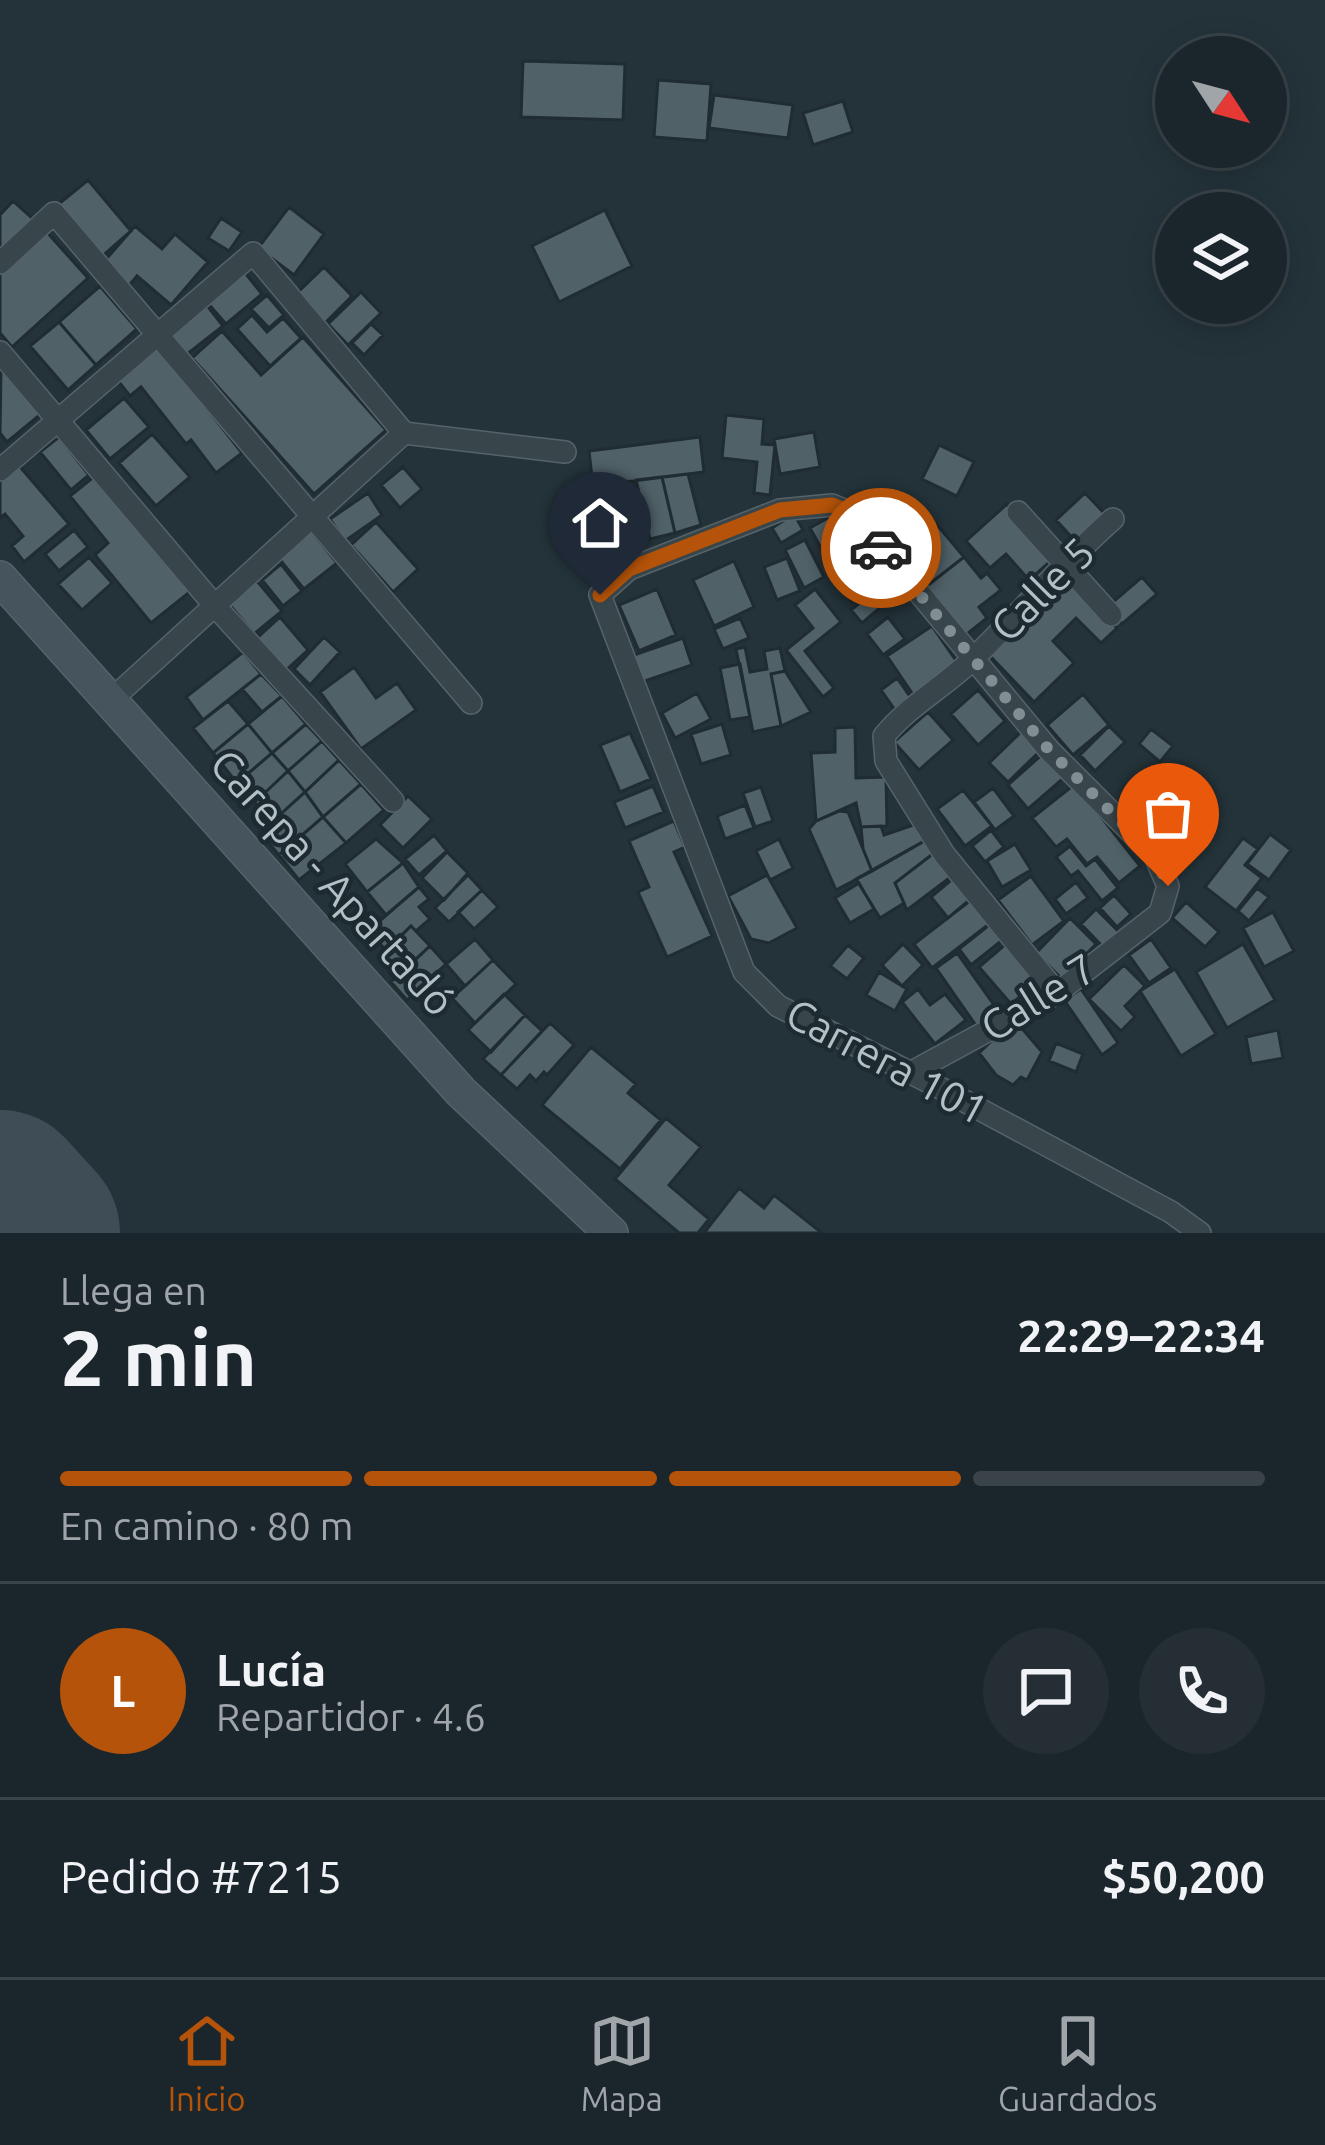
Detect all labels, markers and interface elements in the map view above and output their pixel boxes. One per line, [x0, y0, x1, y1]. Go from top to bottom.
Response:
north arrow [1155, 36, 1287, 168]
map controls [1155, 36, 1287, 324]
button: layers [1155, 192, 1287, 324]
pin [549, 472, 651, 595]
courier [821, 488, 941, 608]
icon: home [567, 490, 633, 556]
icon: car [848, 515, 914, 581]
street label: Calle 5 [981, 528, 1103, 650]
street label: Carepa - Apartadó [202, 740, 464, 1024]
pin [1117, 763, 1219, 886]
icon: bag [1135, 781, 1201, 847]
street label: Calle 7 [972, 944, 1104, 1050]
street label: Carrera 101 [779, 988, 995, 1134]
text: Llega en [60, 1269, 207, 1312]
text: 22:29–22:34 [1017, 1310, 1265, 1361]
text: 2 min [60, 1313, 257, 1401]
text: En camino · 80 m [60, 1504, 353, 1547]
button: chat [983, 1628, 1109, 1754]
button: phone [1139, 1628, 1265, 1754]
text: Lucía [216, 1644, 326, 1695]
text: L [111, 1665, 135, 1716]
text: Repartidor · 4.6 [216, 1695, 486, 1738]
text: Pedido #7215 [60, 1851, 342, 1902]
text: $50,200 [1102, 1851, 1265, 1902]
tab: Inicio [168, 2008, 246, 2117]
tab: Mapa [581, 2008, 663, 2117]
tab: Guardados [998, 2008, 1157, 2117]

